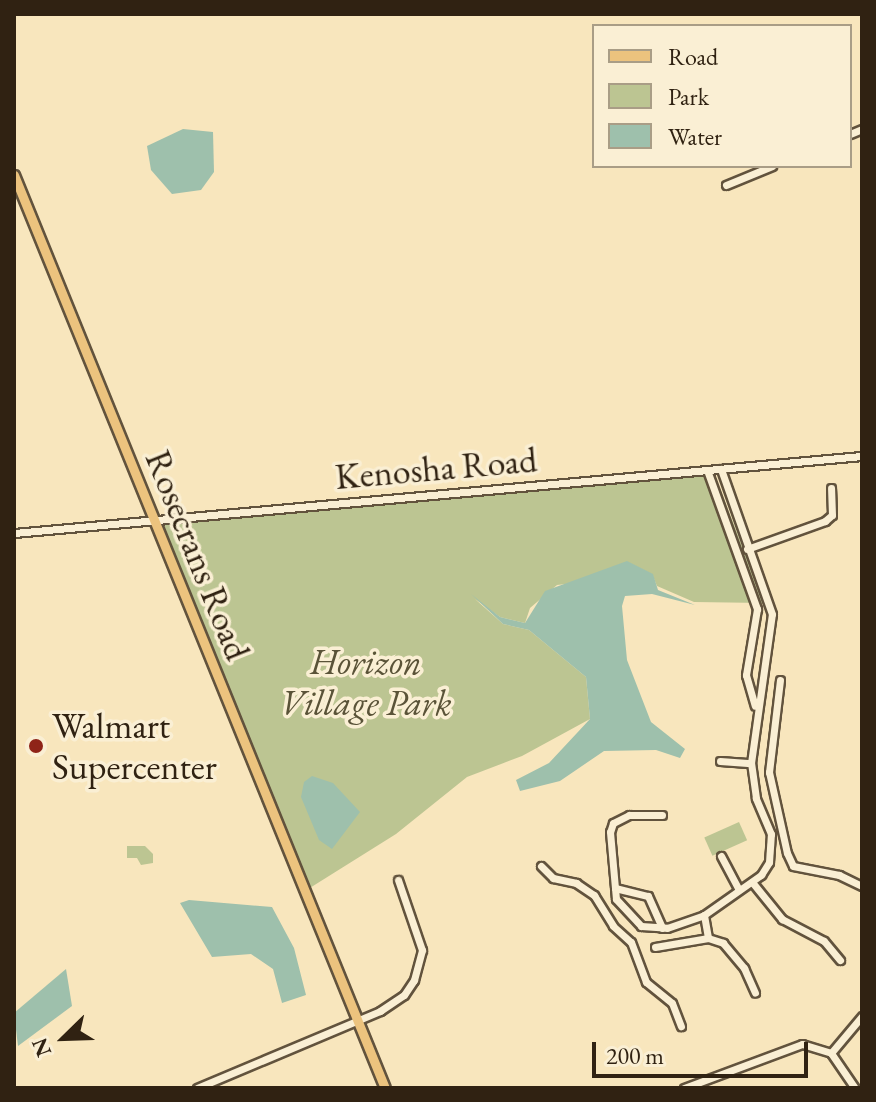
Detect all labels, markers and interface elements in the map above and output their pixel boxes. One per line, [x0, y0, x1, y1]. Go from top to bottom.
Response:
legend [592, 24, 852, 168]
text: Road [668, 41, 718, 72]
text: Park [668, 81, 709, 112]
text: Water [668, 121, 722, 152]
street label: Kenosha Road [333, 438, 539, 498]
street label: Rosecrans Road [136, 444, 260, 666]
park label: Horizon Village Park [280, 639, 452, 724]
place label: Walmart Supercenter [52, 703, 217, 788]
marker: Walmart Supercenter [27, 737, 45, 755]
north arrow [24, 998, 104, 1078]
scale bar [596, 1026, 812, 1076]
text: N [25, 1034, 58, 1061]
text: 200 m [606, 1040, 664, 1071]

